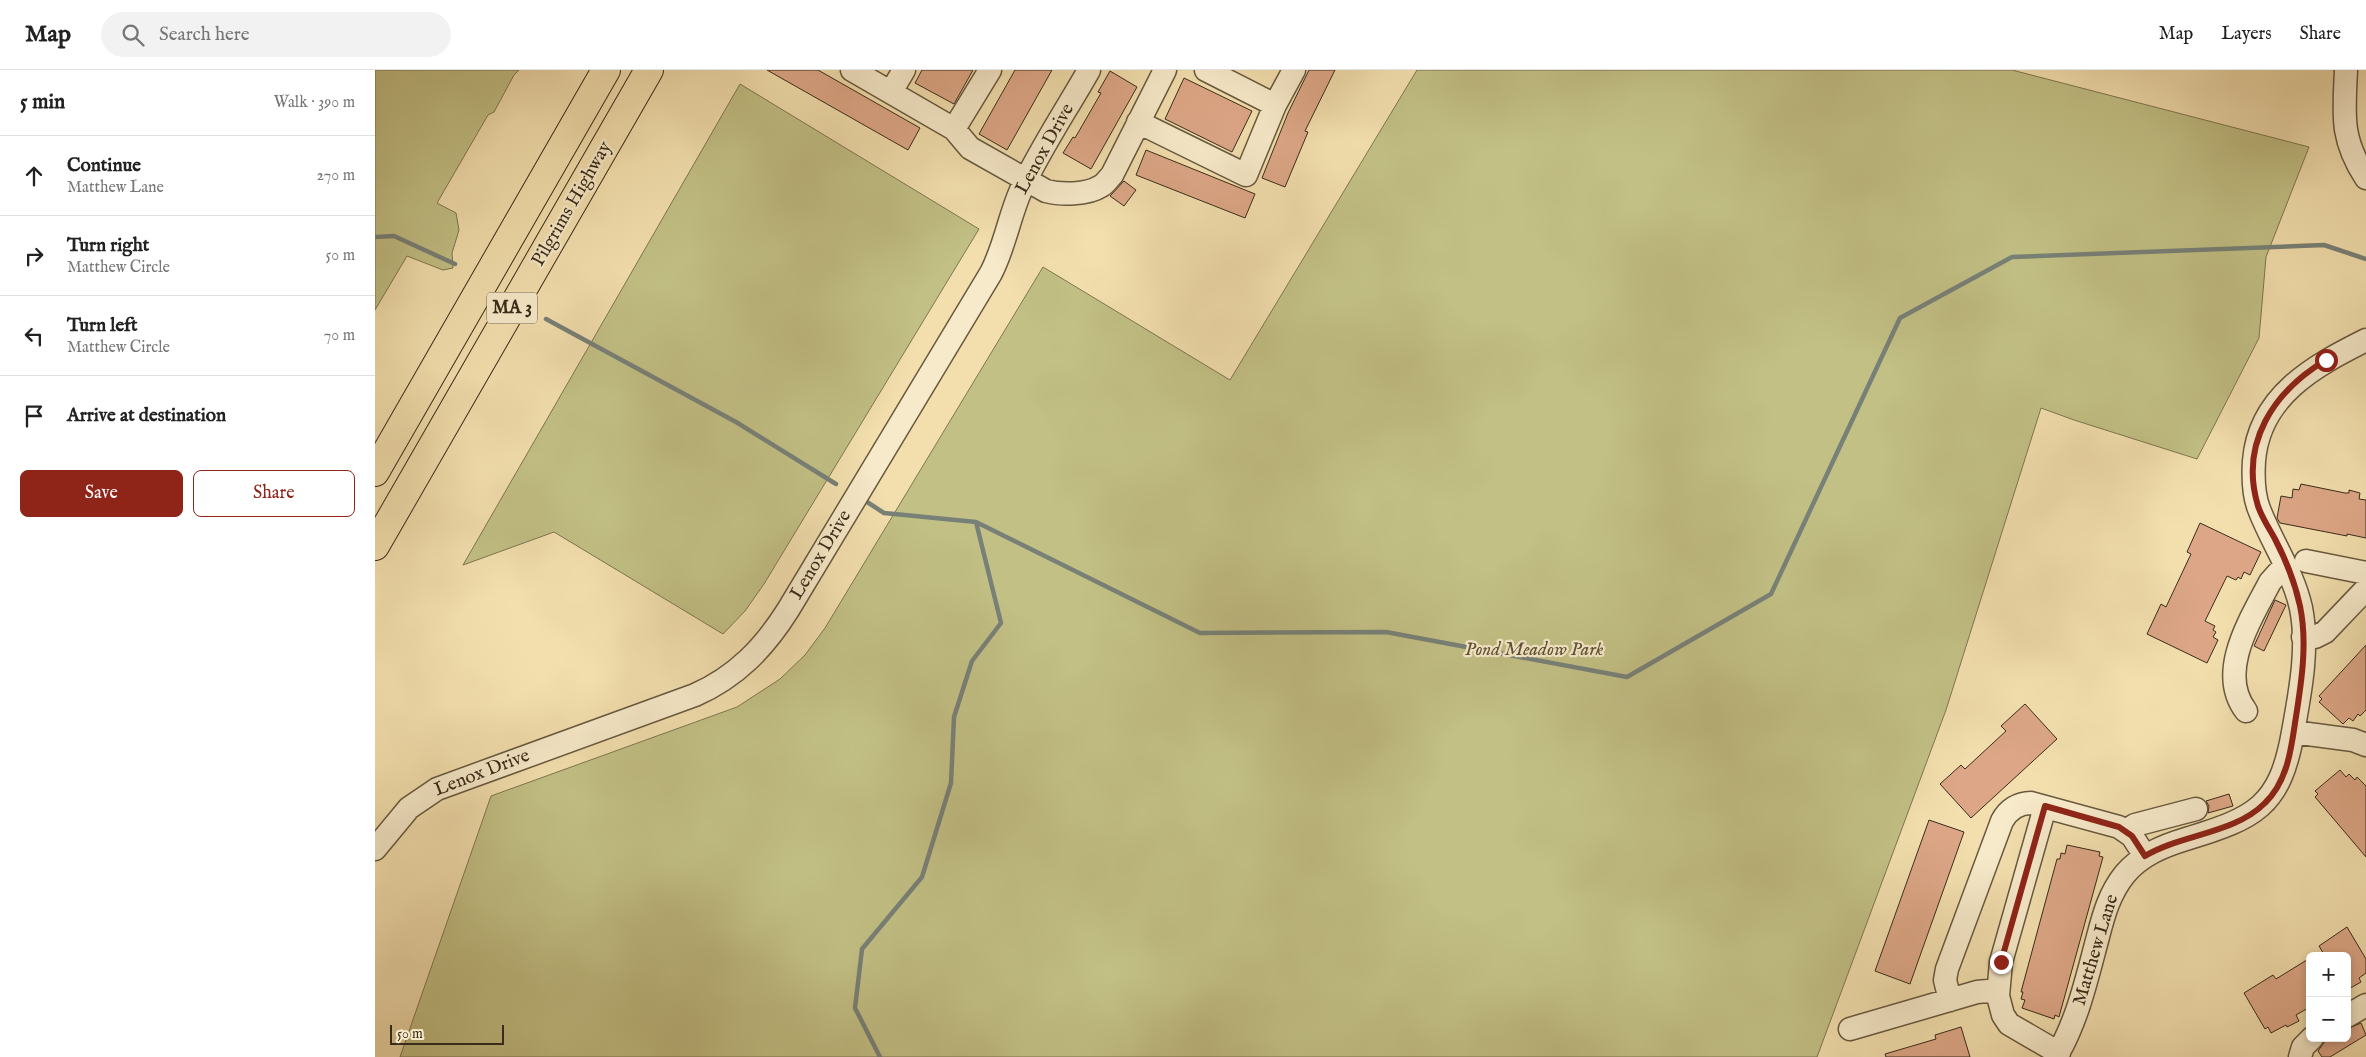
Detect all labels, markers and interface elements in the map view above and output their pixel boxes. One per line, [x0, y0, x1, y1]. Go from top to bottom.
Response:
search box [101, 12, 451, 57]
text: Map [25, 19, 71, 50]
icon: search [119, 21, 147, 49]
text: Search here [159, 23, 250, 47]
text: Map [2159, 23, 2193, 46]
text: Layers [2221, 23, 2272, 46]
text: Share [2300, 23, 2341, 46]
text: 5 min [20, 89, 65, 116]
text: Walk · 390 m [274, 93, 355, 113]
street label: Lenox Drive [1010, 99, 1080, 199]
street label: Pilgrims Highway [526, 137, 618, 271]
text: Continue [67, 154, 141, 178]
icon: ahead [20, 162, 48, 190]
text: 270 m [316, 166, 355, 186]
text: Matthew Lane [67, 178, 164, 198]
text: Turn right [67, 234, 149, 258]
icon: right [20, 242, 48, 270]
text: 50 m [326, 246, 355, 266]
text: Matthew Circle [67, 258, 170, 278]
road number: MA 3 [487, 292, 537, 324]
text: Turn left [67, 314, 138, 338]
icon: left [20, 322, 48, 350]
text: 70 m [324, 326, 355, 346]
text: Matthew Circle [67, 338, 170, 358]
route start [2315, 349, 2338, 372]
icon: arrive [20, 402, 48, 430]
text: Arrive at destination [67, 404, 226, 428]
button: Save [20, 470, 183, 517]
button: Share [193, 470, 355, 517]
street label: Lenox Drive [785, 506, 857, 604]
park label: Pond Meadow Park [1465, 638, 1604, 662]
street label: Lenox Drive [431, 744, 533, 802]
street label: Matthew Lane [2068, 891, 2124, 1009]
route end [1990, 951, 2013, 974]
map controls [2306, 952, 2351, 1042]
button: + [2306, 952, 2351, 997]
button: − [2306, 997, 2351, 1042]
scale bar [390, 1022, 504, 1045]
text: 50 m [397, 1025, 423, 1043]

